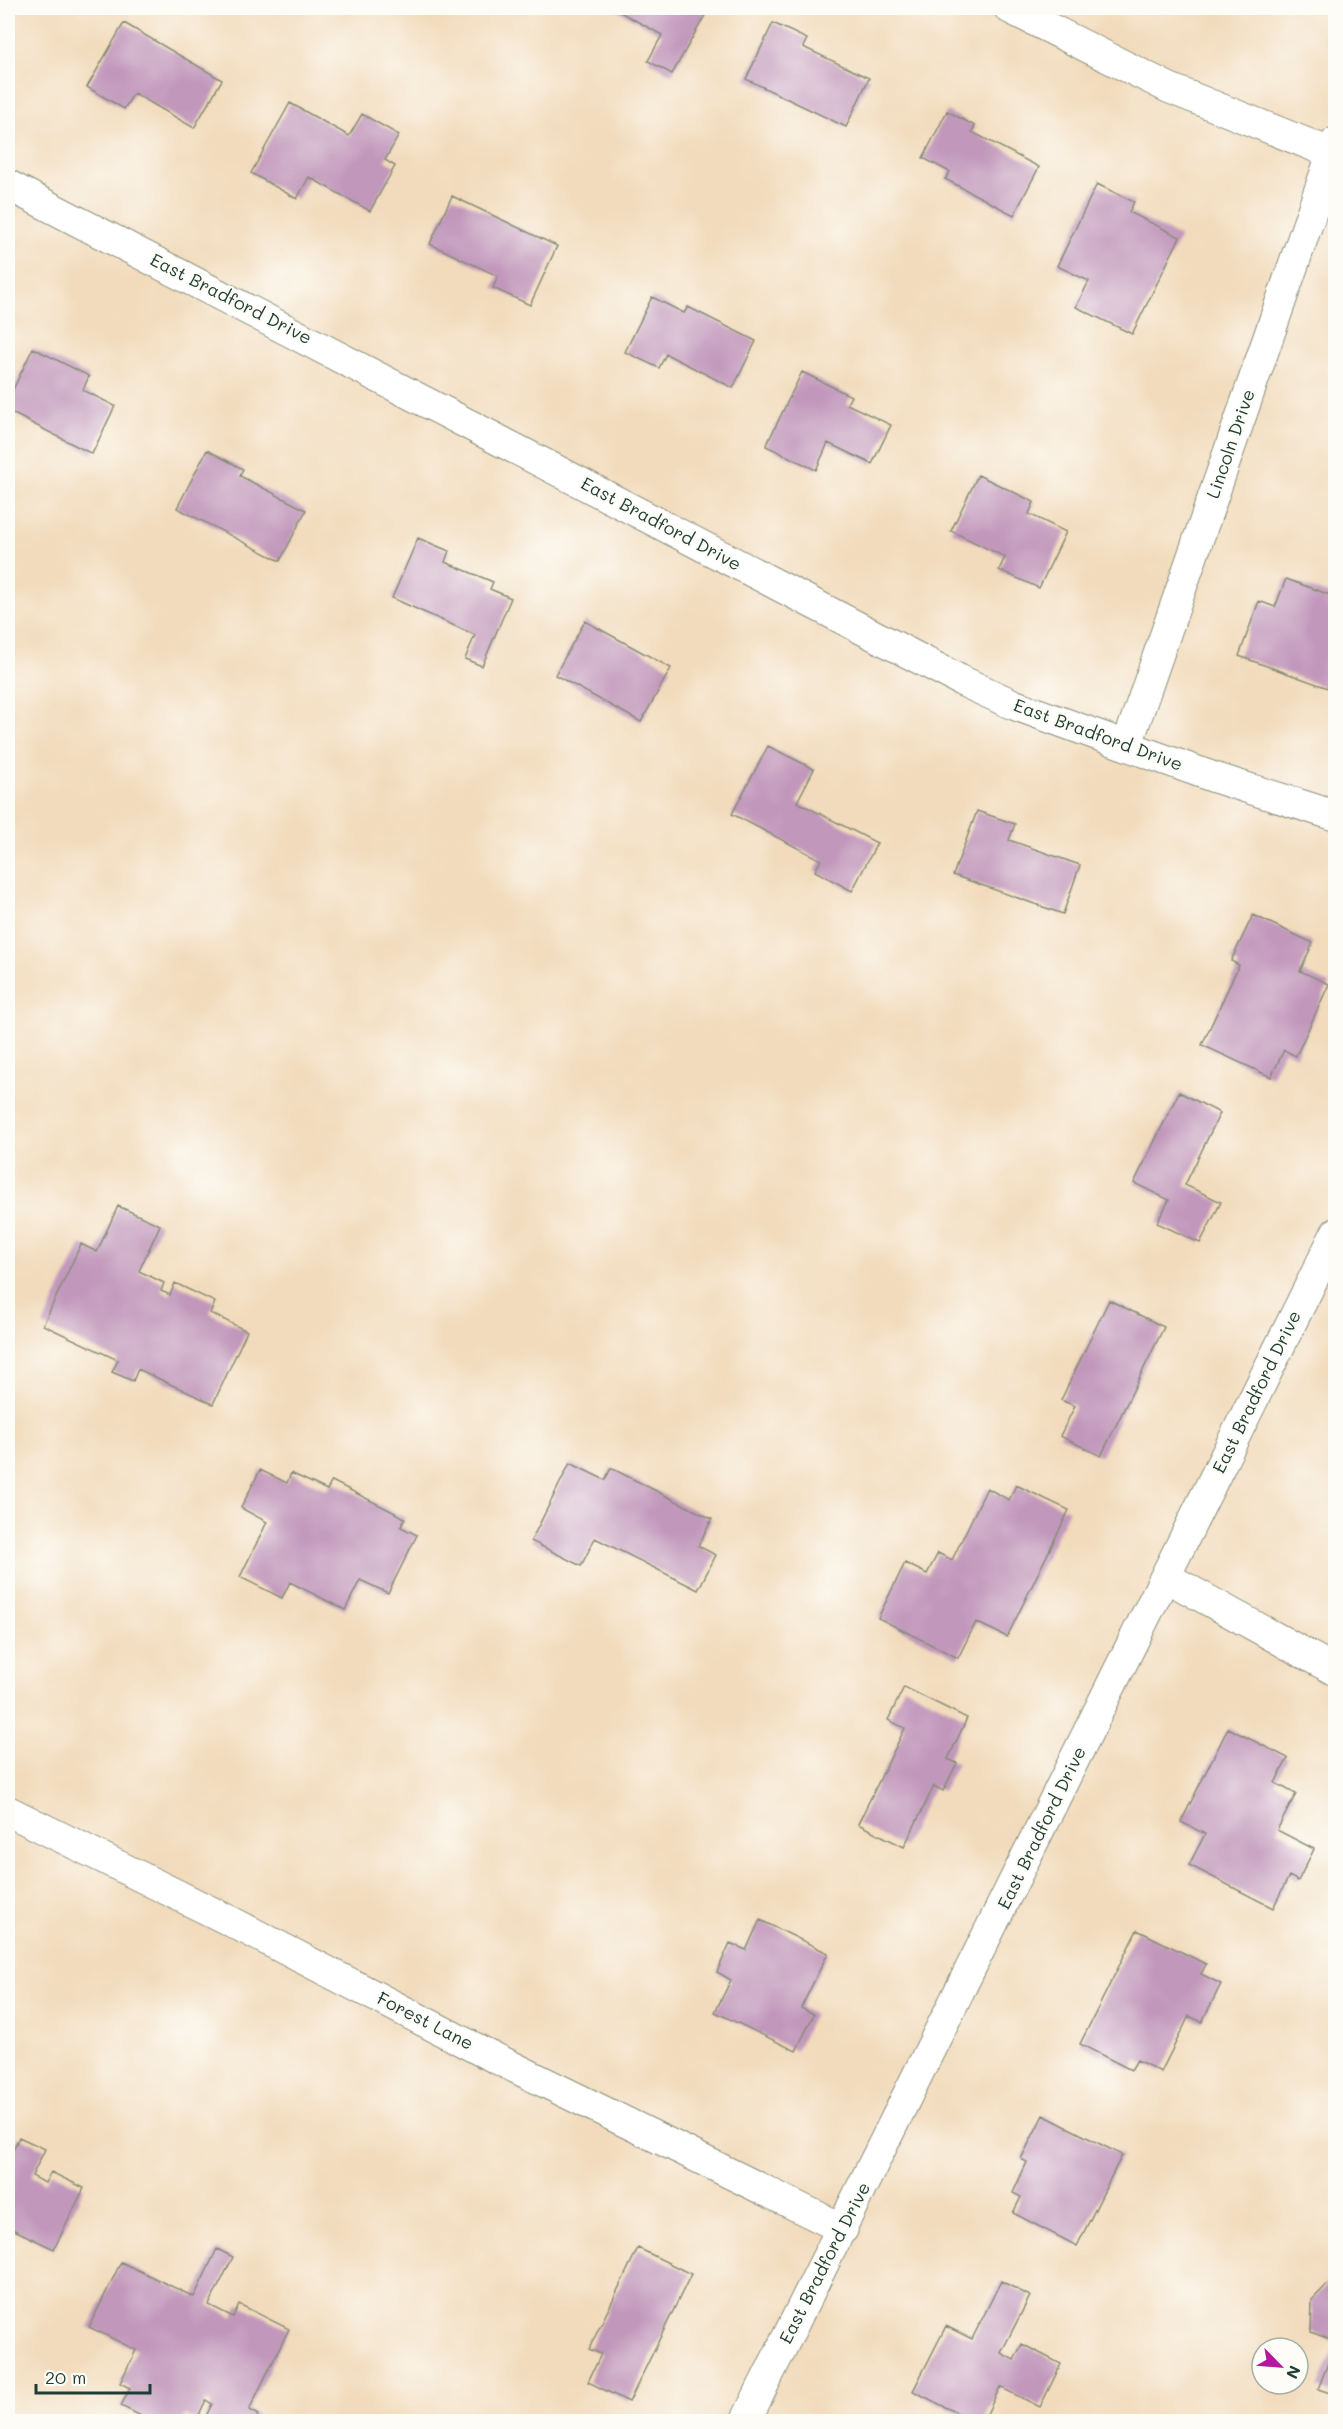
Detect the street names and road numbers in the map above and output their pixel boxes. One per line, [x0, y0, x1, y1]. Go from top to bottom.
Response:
street label: East Bradford Drive [147, 247, 316, 349]
street label: Lincoln Drive [1200, 386, 1260, 501]
street label: East Bradford Drive [577, 471, 746, 576]
street label: East Bradford Drive [1010, 692, 1186, 776]
street label: East Bradford Drive [1206, 1306, 1306, 1477]
street label: East Bradford Drive [991, 1742, 1091, 1913]
street label: Forest Lane [373, 1986, 478, 2055]
street label: East Bradford Drive [773, 2178, 875, 2347]

